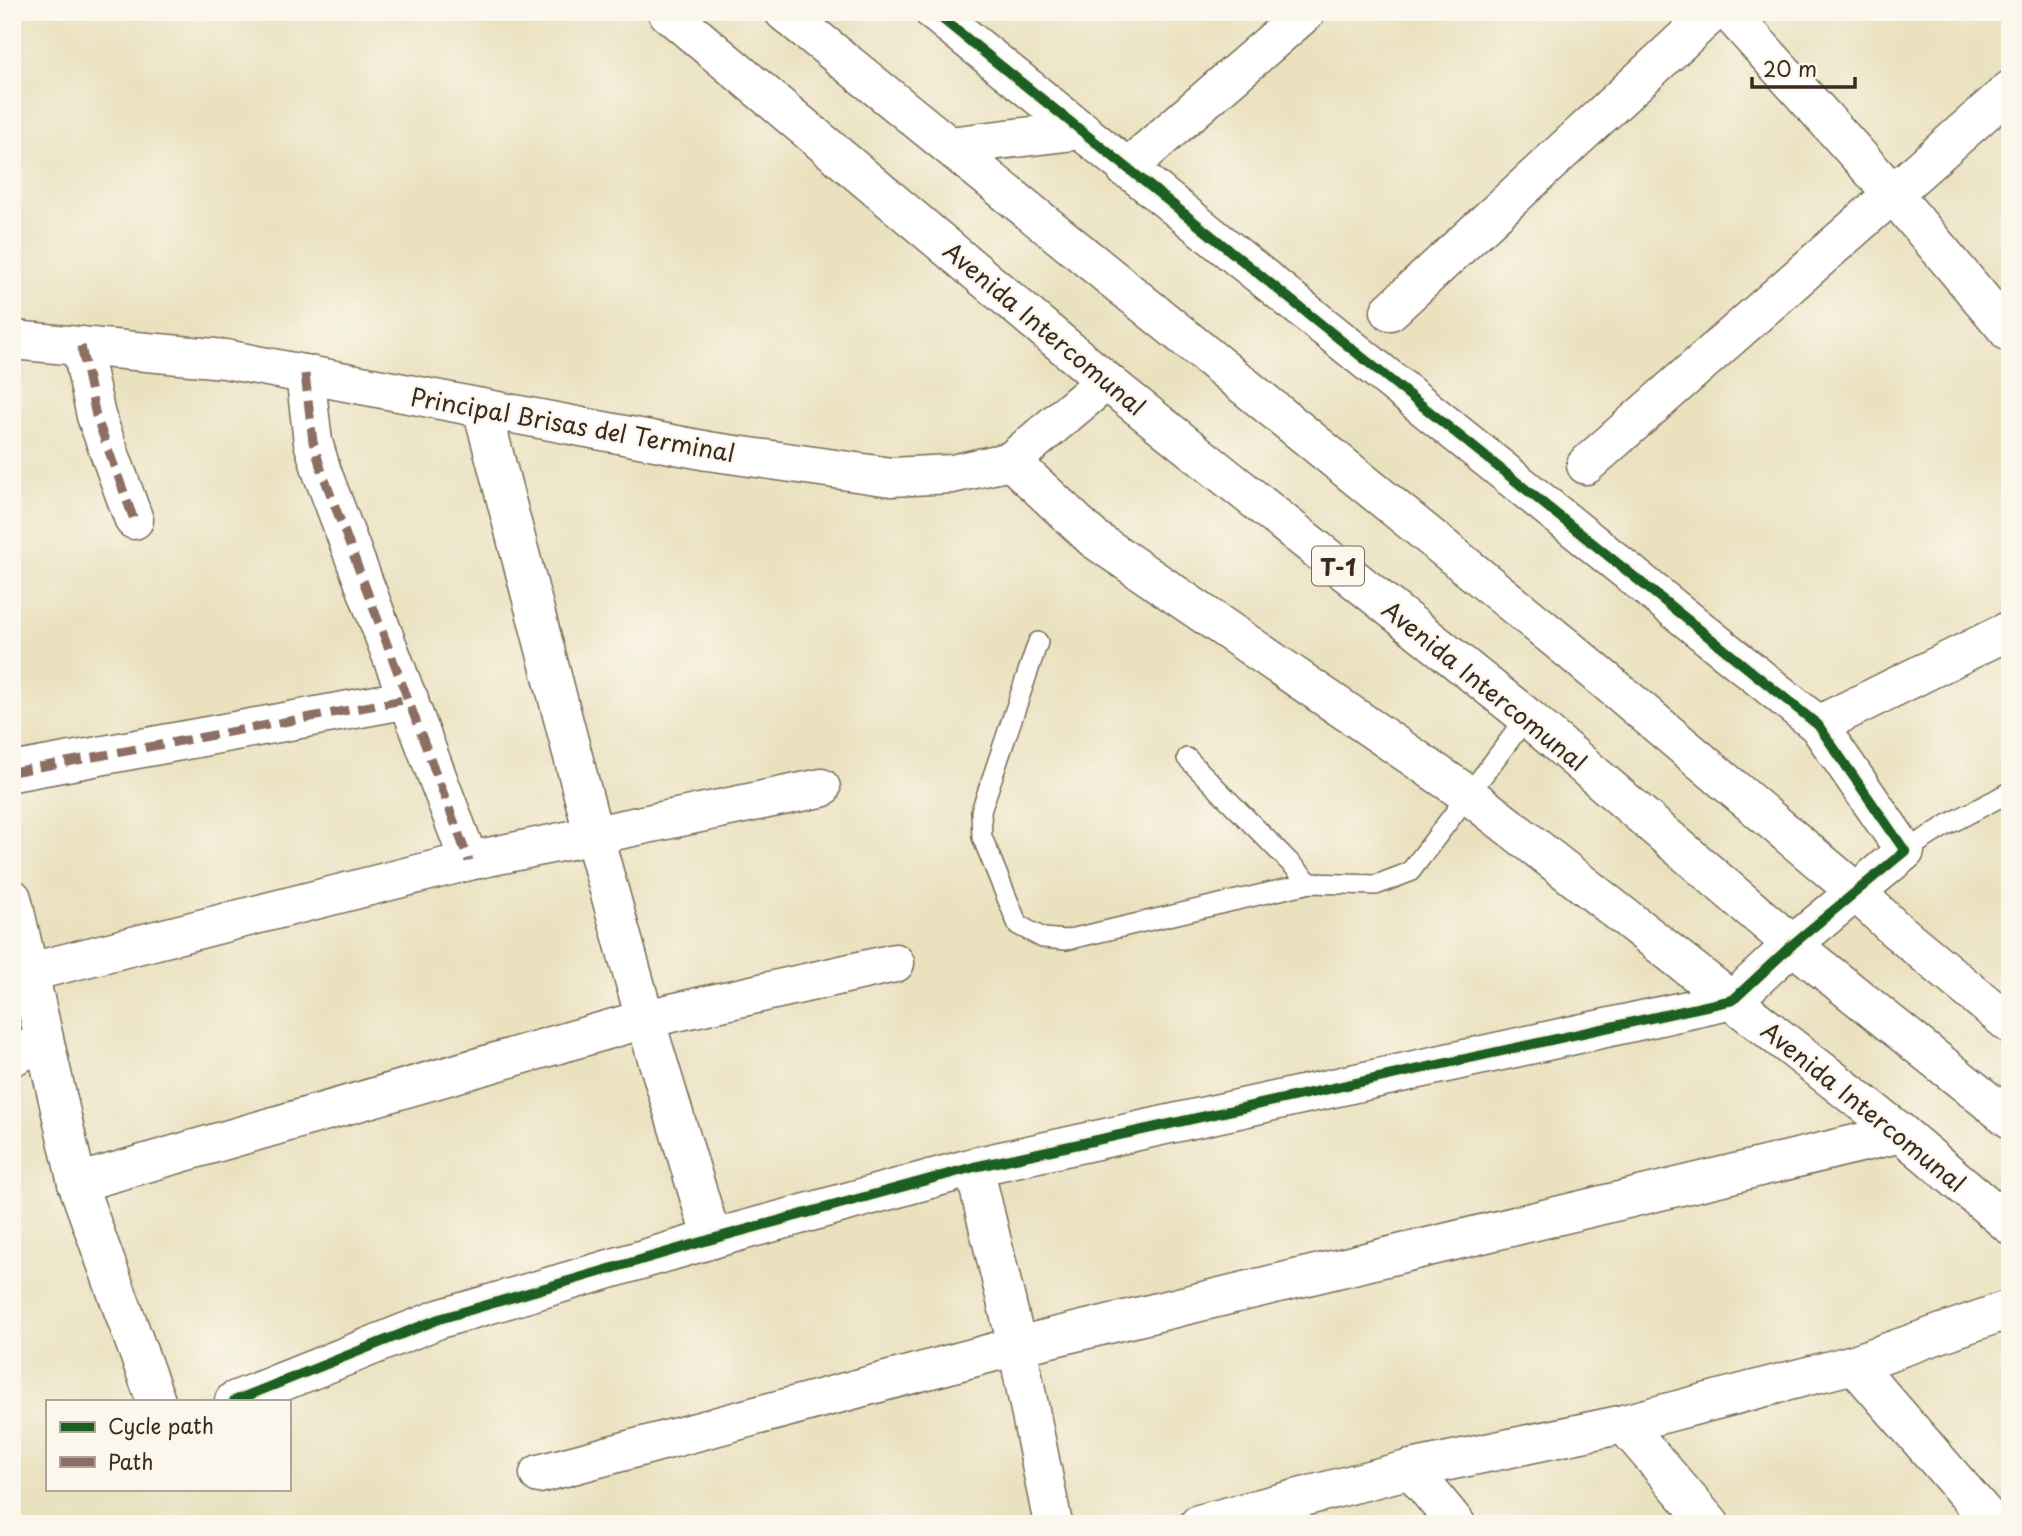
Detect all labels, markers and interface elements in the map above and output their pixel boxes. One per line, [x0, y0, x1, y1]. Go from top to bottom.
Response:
scale bar [1752, 46, 1856, 90]
text: 20 m [1763, 52, 1817, 84]
street label: Avenida Intercomunal [936, 233, 1154, 423]
street label: Principal Brisas del Terminal [408, 378, 738, 470]
road number: T-1 [1312, 546, 1364, 586]
street label: Avenida Intercomunal [1375, 591, 1595, 779]
street label: Avenida Intercomunal [1754, 1012, 1974, 1200]
legend [46, 1400, 290, 1490]
text: Cycle path [108, 1409, 214, 1441]
text: Path [108, 1445, 153, 1477]

